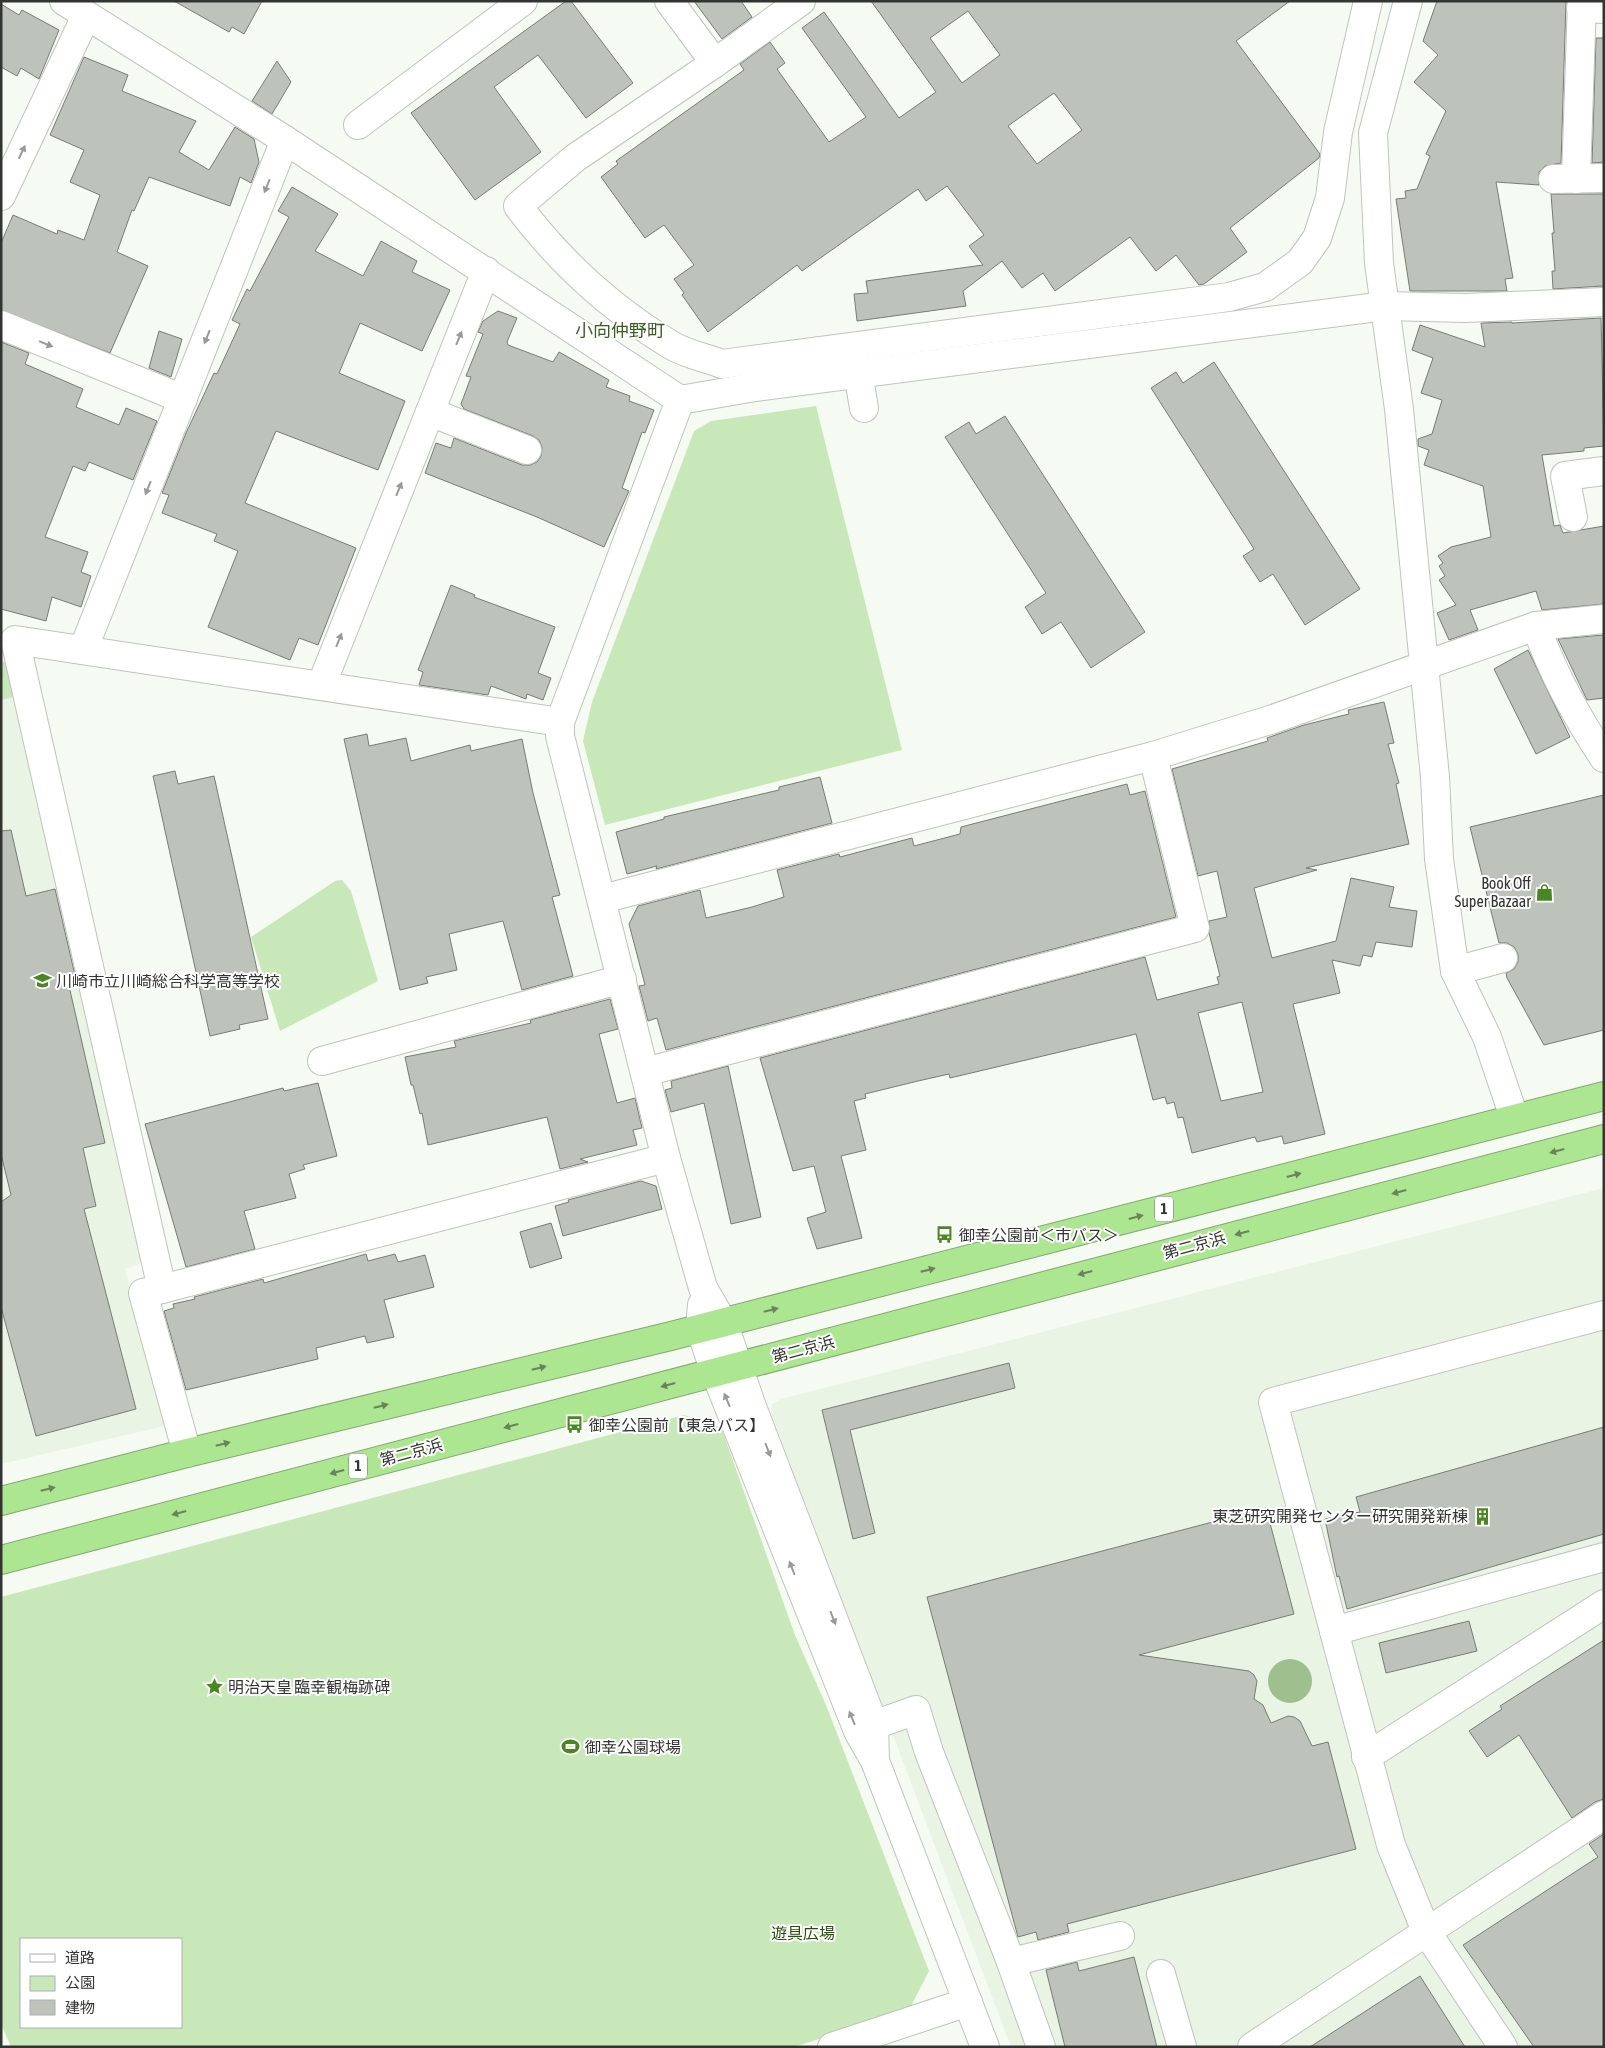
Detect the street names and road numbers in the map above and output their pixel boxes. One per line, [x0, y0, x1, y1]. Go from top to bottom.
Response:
road number: 1 [1155, 1196, 1173, 1222]
street label: 第二京浜 [1161, 1228, 1227, 1262]
street label: 第二京浜 [770, 1332, 836, 1366]
street label: 第二京浜 [378, 1435, 444, 1469]
road number: 1 [349, 1454, 367, 1478]

